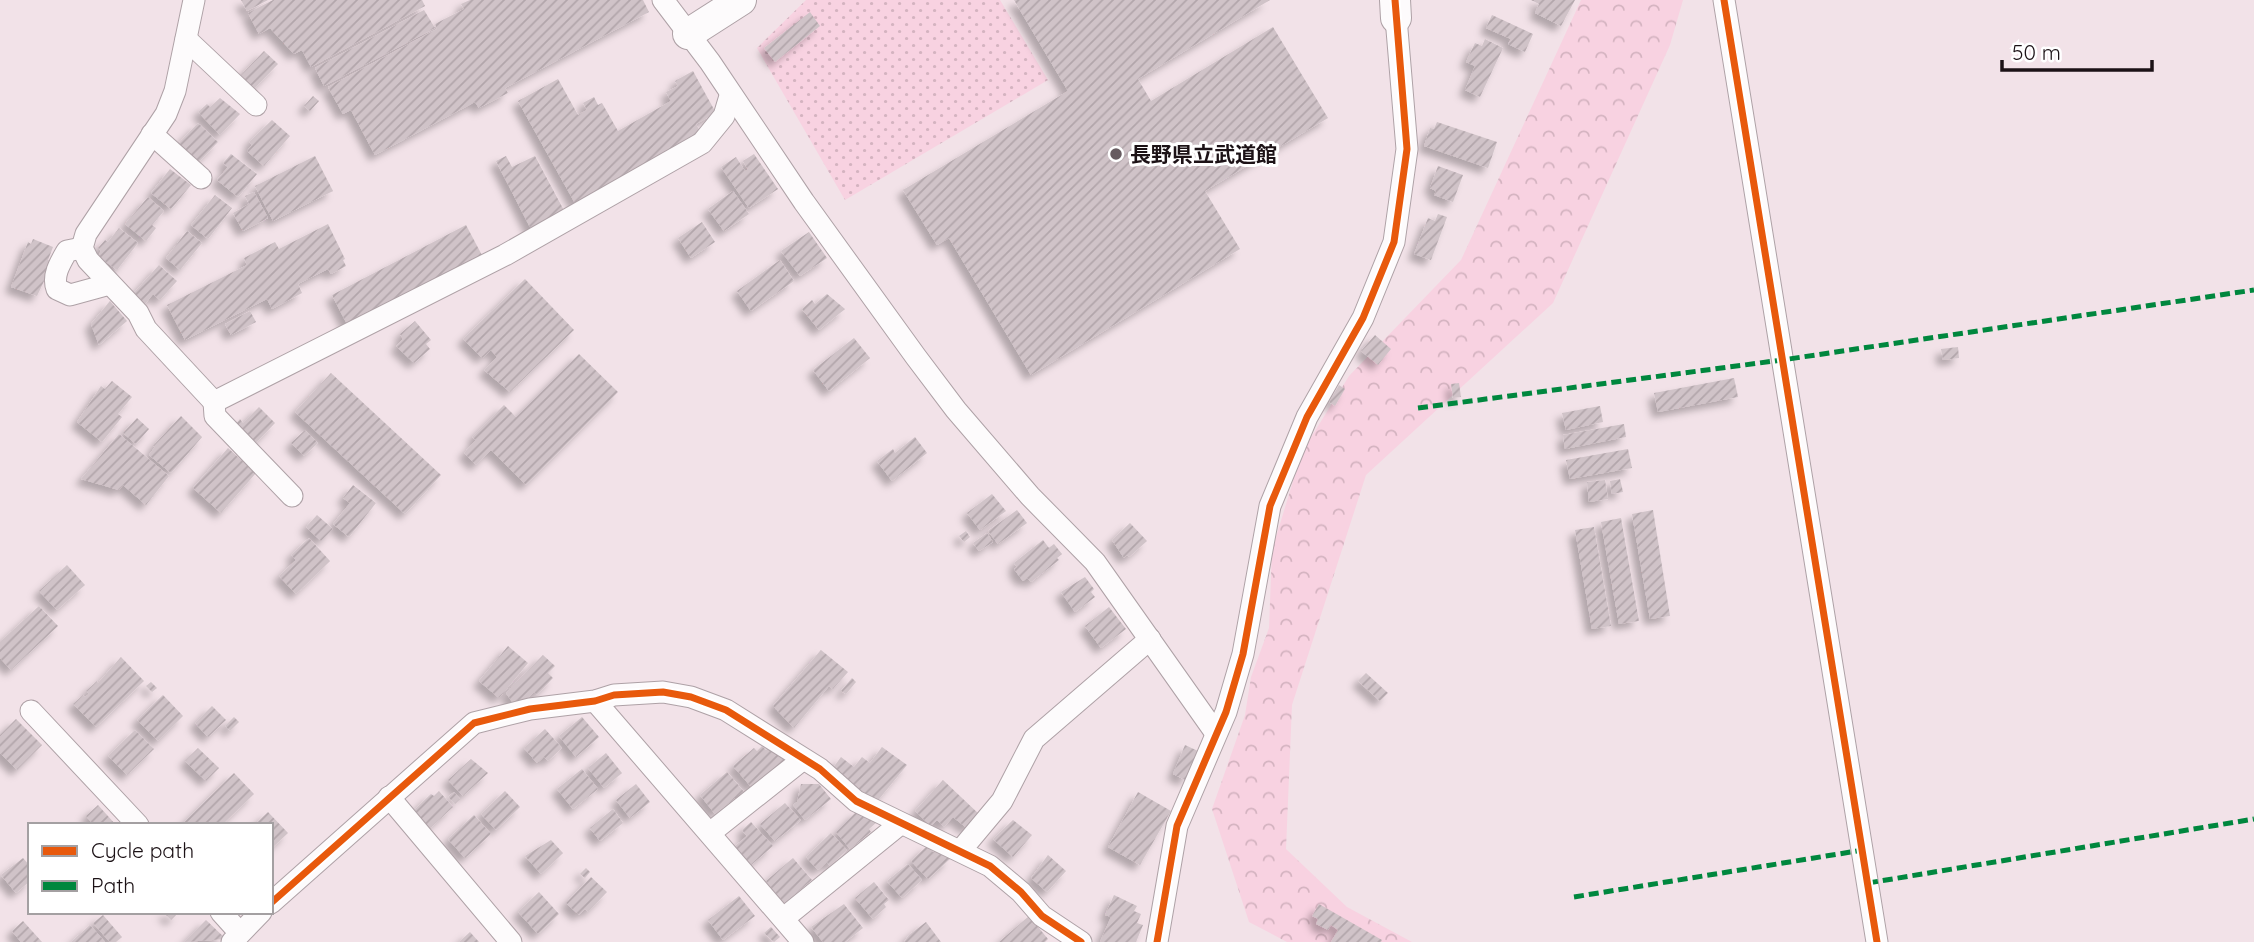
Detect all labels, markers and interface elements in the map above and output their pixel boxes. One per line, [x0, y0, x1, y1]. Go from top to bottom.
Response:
scale bar [2002, 28, 2152, 72]
text: 50 m [2012, 39, 2061, 65]
place label: 長野県立武道館 [1130, 141, 1277, 167]
marker: 長野県立武道館 [1108, 146, 1124, 162]
legend [28, 823, 273, 914]
text: Cycle path [91, 837, 194, 863]
text: Path [91, 872, 135, 898]

